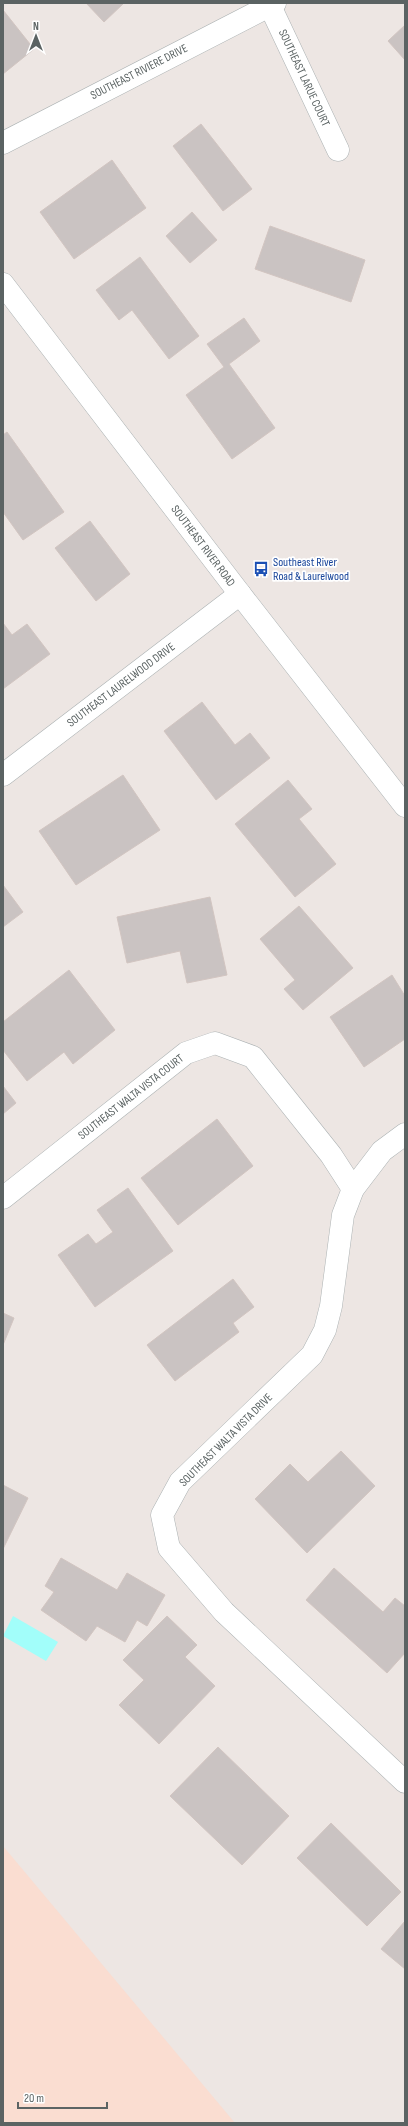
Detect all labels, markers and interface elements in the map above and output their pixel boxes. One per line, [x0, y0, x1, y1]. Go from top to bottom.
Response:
north arrow [16, 16, 56, 56]
text: N [33, 20, 39, 33]
street label: SOUTHEAST LARUE COURT [275, 27, 333, 129]
street label: SOUTHEAST RIVIERE DRIVE [88, 41, 190, 103]
street label: SOUTHEAST RIVER ROAD [168, 502, 238, 590]
place label: Southeast River Road & Laurelwood [273, 555, 349, 584]
bus stop icon: Southeast River Road & Laurelwood [252, 560, 270, 578]
street label: SOUTHEAST LAURELWOOD DRIVE [64, 639, 178, 731]
street label: SOUTHEAST WALTA VISTA COURT [75, 1051, 187, 1143]
street label: SOUTHEAST WALTA VISTA DRIVE [176, 1390, 276, 1490]
scale bar [18, 2084, 107, 2110]
text: 20 m [24, 2091, 44, 2106]

